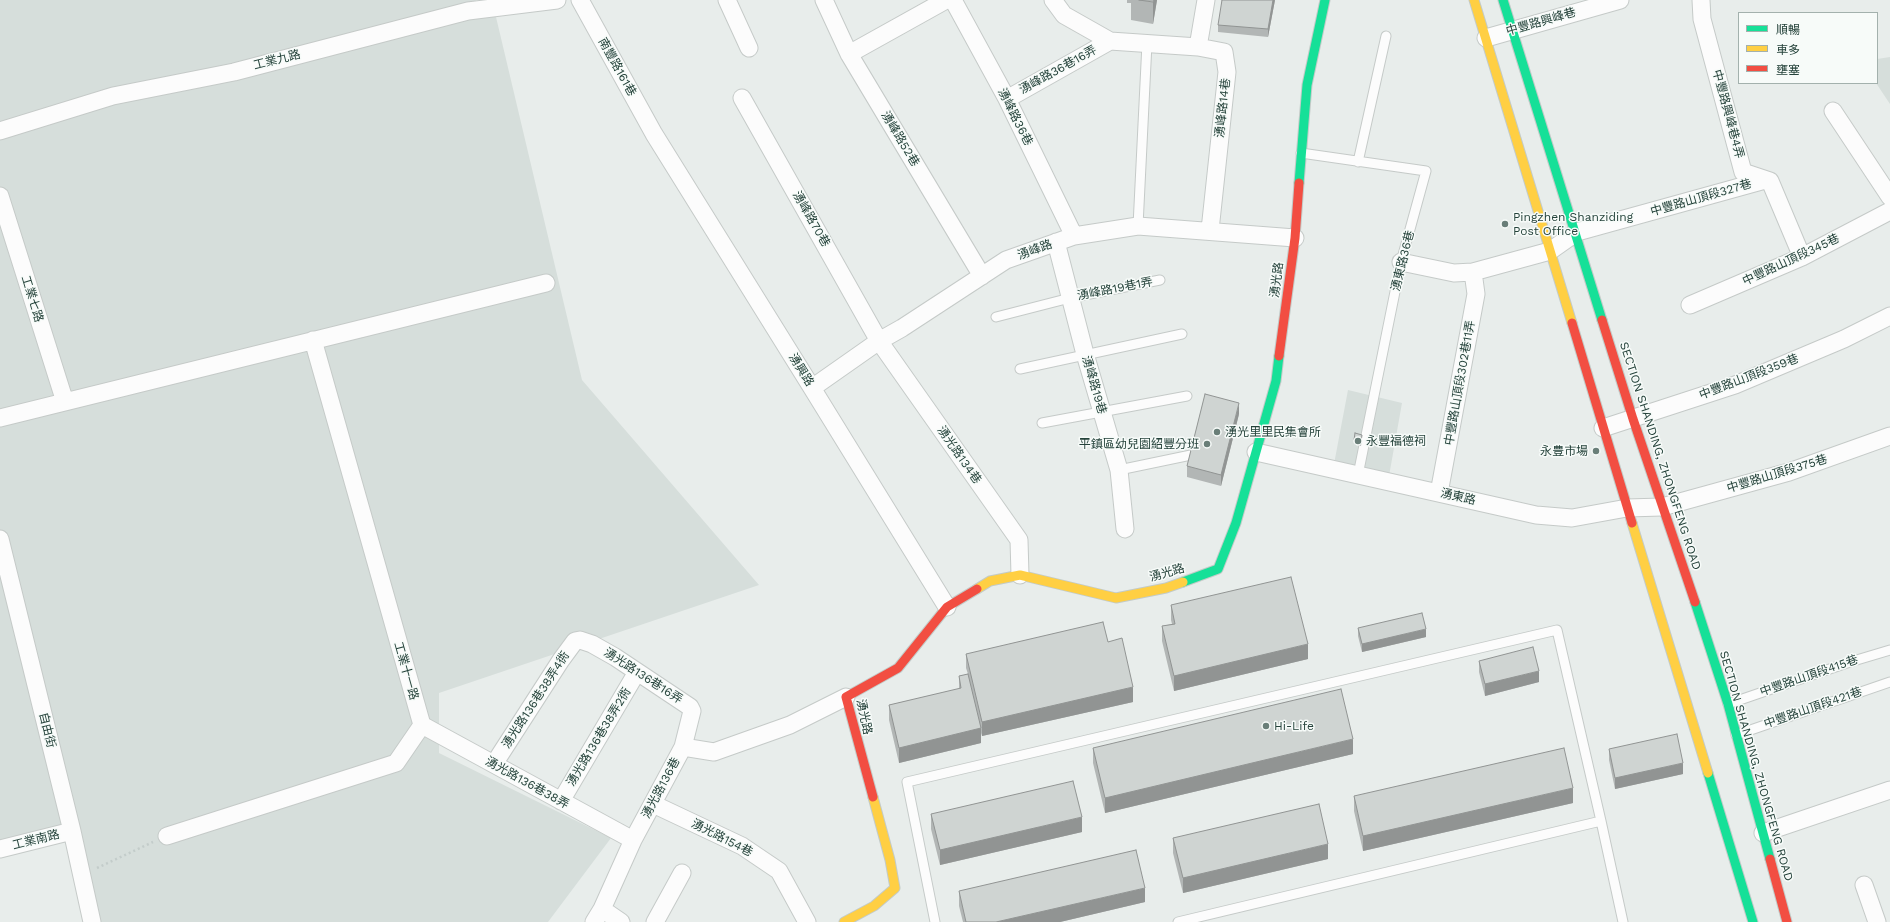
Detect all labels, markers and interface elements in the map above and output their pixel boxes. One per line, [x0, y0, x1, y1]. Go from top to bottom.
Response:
street label: 中豐路興峰巷 [1504, 5, 1578, 39]
legend [1738, 12, 1878, 84]
text: 順暢 [1776, 23, 1800, 37]
street label: 南豐路161巷 [595, 35, 639, 99]
street label: 湧峰路36巷16弄 [1017, 43, 1099, 97]
text: 車多 [1776, 43, 1800, 57]
street label: 工業九路 [252, 47, 302, 73]
text: 壅塞 [1776, 63, 1800, 77]
street label: 中豐路興峰巷4弄 [1709, 68, 1747, 160]
street label: 湧峰路14巷 [1213, 77, 1233, 139]
street label: 湧峰路36巷 [994, 86, 1036, 148]
street label: 湧峰路52巷 [878, 109, 922, 169]
street label: 中豐路山頂段327巷 [1649, 177, 1753, 219]
street label: 湧峰路70巷 [789, 189, 833, 249]
place label: Pingzhen Shanziding Post Office [1513, 210, 1633, 238]
marker: Pingzhen Shanziding Post Office [1500, 219, 1510, 229]
street label: 湧東路36巷 [1388, 229, 1418, 293]
street label: 中豐路山頂段345巷 [1740, 231, 1842, 289]
street label: 湧峰路 [1016, 237, 1054, 263]
street label: 湧光路 [1268, 261, 1286, 299]
street label: 工業七路 [18, 274, 46, 324]
street label: 湧峰路19巷1弄 [1076, 275, 1154, 303]
street label: 中豐路山頂段302巷11弄 [1442, 319, 1478, 447]
street label: SECTION SHANDING, ZHONGFENG ROAD [1616, 340, 1704, 572]
street label: 湧興路 [785, 351, 817, 389]
street label: 中豐路山頂段359巷 [1697, 351, 1801, 403]
street label: 湧峰路19巷 [1079, 354, 1109, 416]
street label: 湧光路134巷 [934, 423, 984, 487]
place label: 湧光里里民集會所 [1225, 425, 1321, 439]
marker: 湧光里里民集會所 [1212, 427, 1222, 437]
place label: 永豐福德祠 [1366, 434, 1426, 448]
marker: 永豐福德祠 [1353, 436, 1363, 446]
place label: 平鎮區幼兒園紹豐分班 [1079, 437, 1199, 451]
marker: 平鎮區幼兒園紹豐分班 [1202, 439, 1212, 449]
place label: 永豊市場 [1540, 444, 1588, 458]
marker: 永豊市場 [1591, 446, 1601, 456]
street label: 中豐路山頂段375巷 [1725, 452, 1829, 496]
street label: 湧東路 [1439, 486, 1477, 508]
street label: 湧光路 [1148, 561, 1186, 585]
street label: 工業十一路 [391, 640, 421, 702]
street label: 湧光路136巷16弄 [601, 645, 685, 707]
street label: 湧光路136巷38弄4衖 [499, 649, 573, 751]
street label: SECTION SHANDING, ZHONGFENG ROAD [1716, 649, 1796, 883]
street label: 中豐路山頂段415巷 [1758, 652, 1860, 700]
street label: 中豐路山頂段421巷 [1762, 684, 1864, 732]
street label: 湧光路136巷38弄2衖 [564, 685, 634, 789]
street label: 湧光路 [853, 698, 875, 736]
street label: 自由街 [36, 711, 58, 749]
place label: Hi-Life [1274, 719, 1314, 733]
marker: Hi-Life [1261, 721, 1271, 731]
street label: 湧光路136巷38弄 [483, 754, 571, 812]
street label: 湧光路136巷 [639, 755, 683, 821]
street label: 湧光路154巷 [689, 816, 755, 860]
street label: 工業南路 [11, 827, 61, 853]

